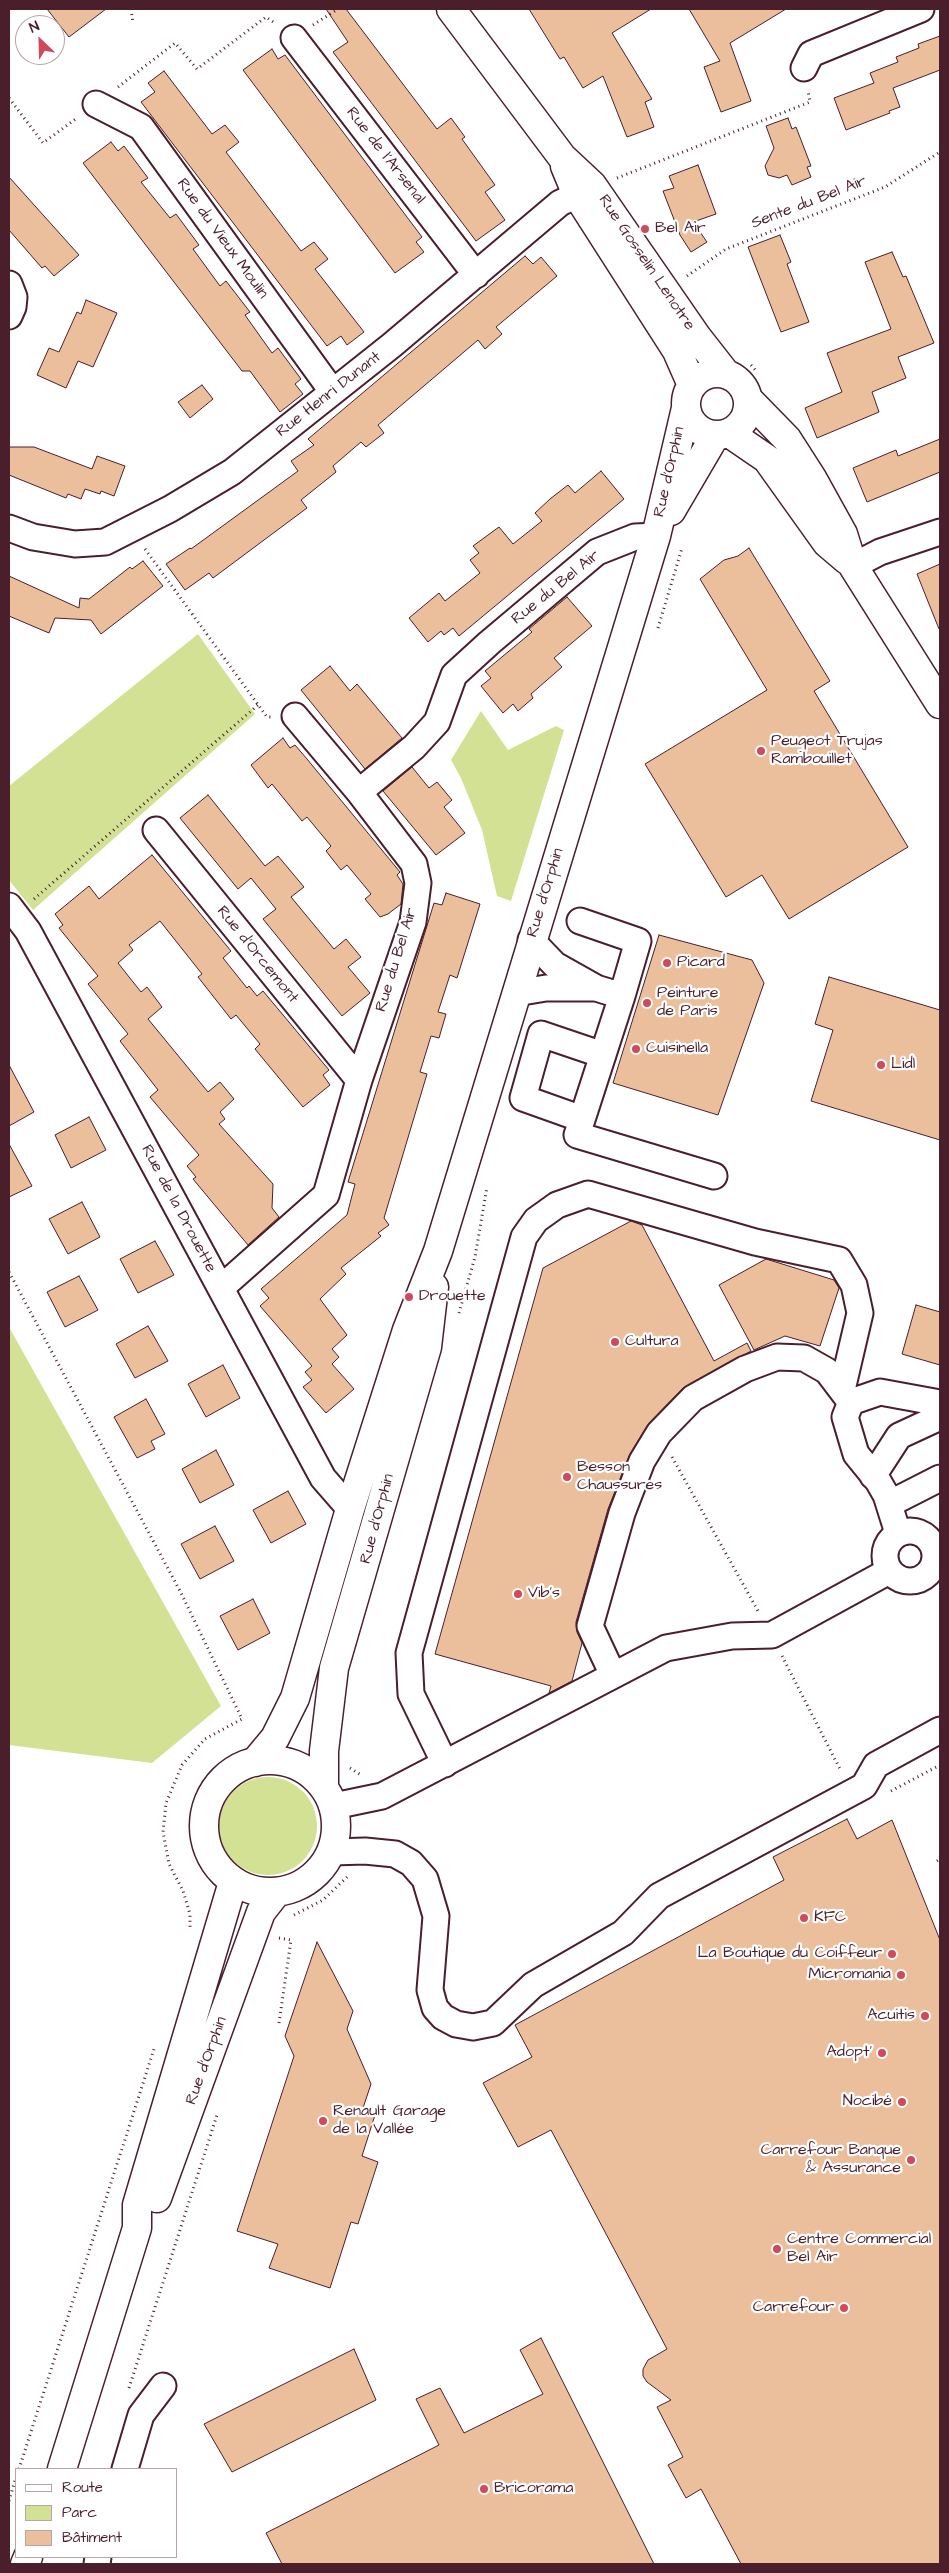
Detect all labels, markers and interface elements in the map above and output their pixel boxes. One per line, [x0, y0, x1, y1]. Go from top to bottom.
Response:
north arrow [15, 15, 65, 65]
text: N [26, 16, 42, 38]
street label: Rue de l'Arsenal [341, 104, 429, 208]
street label: Sente du Bel Air [749, 172, 869, 234]
street label: Rue du Vieux Moulin [172, 175, 272, 303]
street label: Rue Gosselin Lenotre [593, 192, 699, 334]
place label: Bel Air [655, 219, 705, 239]
marker: Bel Air [639, 223, 651, 235]
street label: Rue Henri Dunant [273, 348, 385, 442]
street label: Rue d'Orphin [650, 425, 690, 519]
street label: Rue du Bel Air [508, 547, 604, 629]
place label: Peugeot Trujas Rambouillet [771, 732, 883, 770]
marker: Peugeot Trujas Rambouillet [755, 745, 767, 757]
street label: Rue d'Orphin [523, 846, 569, 940]
street label: Rue d'Orcemont [212, 902, 302, 1008]
street label: Rue du Bel Air [372, 906, 422, 1014]
place label: Picard [677, 953, 725, 973]
marker: Picard [661, 957, 673, 969]
place label: Peinture de Paris [657, 984, 718, 1022]
marker: Peinture de Paris [641, 997, 653, 1009]
place label: Cuisinella [646, 1039, 708, 1059]
marker: Cuisinella [630, 1043, 642, 1055]
place label: Lidl [891, 1055, 915, 1075]
marker: Lidl [875, 1059, 887, 1071]
street label: Rue de la Drouette [136, 1142, 220, 1276]
place label: Drouette [419, 1287, 486, 1307]
marker: Drouette [403, 1291, 415, 1303]
place label: Cultura [625, 1332, 679, 1352]
marker: Cultura [609, 1336, 621, 1348]
place label: Besson Chaussures [577, 1458, 662, 1496]
marker: Besson Chaussures [561, 1471, 573, 1483]
street label: Rue d'Orphin [357, 1472, 399, 1566]
place label: Vib's [528, 1584, 560, 1604]
marker: Vib's [512, 1588, 524, 1600]
place label: KFC [814, 1908, 846, 1928]
marker: KFC [798, 1912, 810, 1924]
place label: La Boutique du Coiffeur [697, 1944, 882, 1964]
marker: La Boutique du Coiffeur [886, 1948, 898, 1960]
place label: Micromania [808, 1965, 891, 1985]
marker: Micromania [895, 1969, 907, 1981]
place label: Acuitis [867, 2006, 915, 2026]
marker: Acuitis [919, 2010, 931, 2022]
street label: Rue d'Orphin [182, 2014, 232, 2108]
place label: Adopt' [827, 2043, 872, 2063]
marker: Adopt' [876, 2047, 888, 2059]
place label: Nocibé [843, 2092, 892, 2112]
marker: Nocibé [896, 2096, 908, 2108]
place label: Renault Garage de la Vallée [333, 2102, 446, 2140]
marker: Renault Garage de la Vallée [317, 2115, 329, 2127]
place label: Carrefour Banque & Assurance [761, 2141, 901, 2179]
marker: Carrefour Banque & Assurance [905, 2154, 917, 2166]
place label: Centre Commercial Bel Air [787, 2230, 931, 2268]
marker: Centre Commercial Bel Air [771, 2243, 783, 2255]
place label: Carrefour [753, 2298, 834, 2318]
marker: Carrefour [838, 2302, 850, 2314]
legend [15, 2468, 178, 2558]
text: Route [62, 2477, 103, 2498]
place label: Bricorama [494, 2479, 573, 2499]
marker: Bricorama [478, 2483, 490, 2495]
text: Parc [62, 2502, 97, 2523]
text: Bâtiment [62, 2527, 122, 2548]

